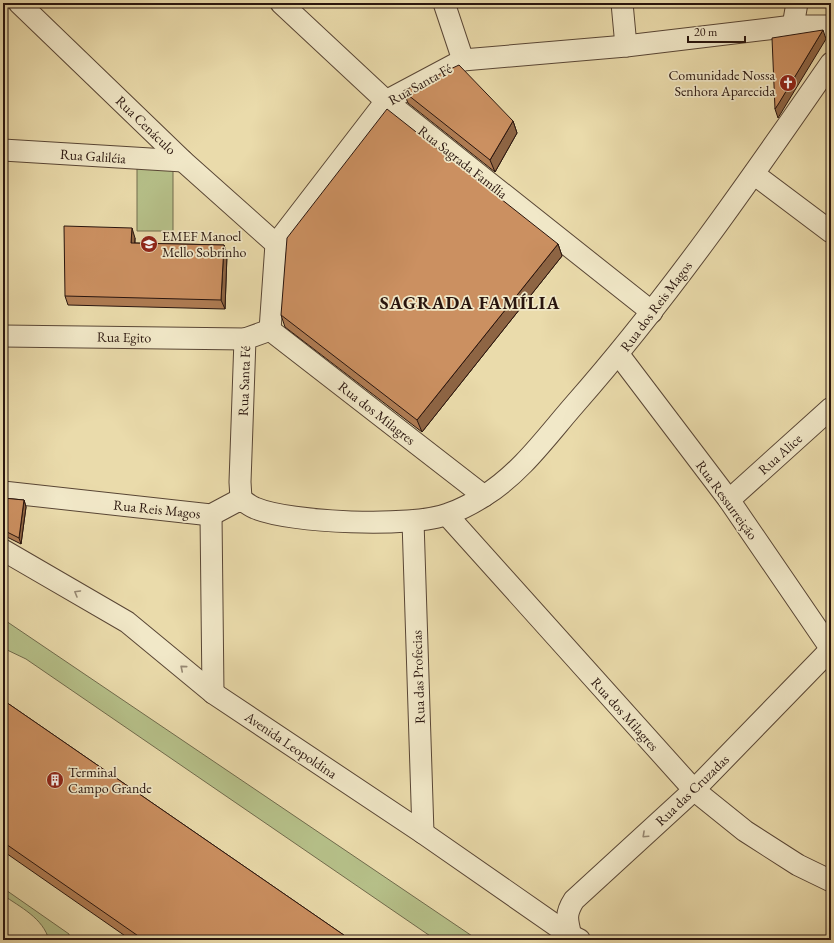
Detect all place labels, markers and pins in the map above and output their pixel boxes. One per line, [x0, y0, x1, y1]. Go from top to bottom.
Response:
place label: Comunidade Nossa Senhora Aparecida [668, 66, 775, 100]
church icon: Comunidade Nossa Senhora Aparecida [778, 73, 798, 93]
place label: EMEF Manoel Mello Sobrinho [162, 227, 247, 261]
school or university icon: EMEF Manoel Mello Sobrinho [139, 234, 159, 254]
place label: Terminal Campo Grande [68, 763, 152, 797]
building icon: Terminal Campo Grande [45, 770, 65, 790]

